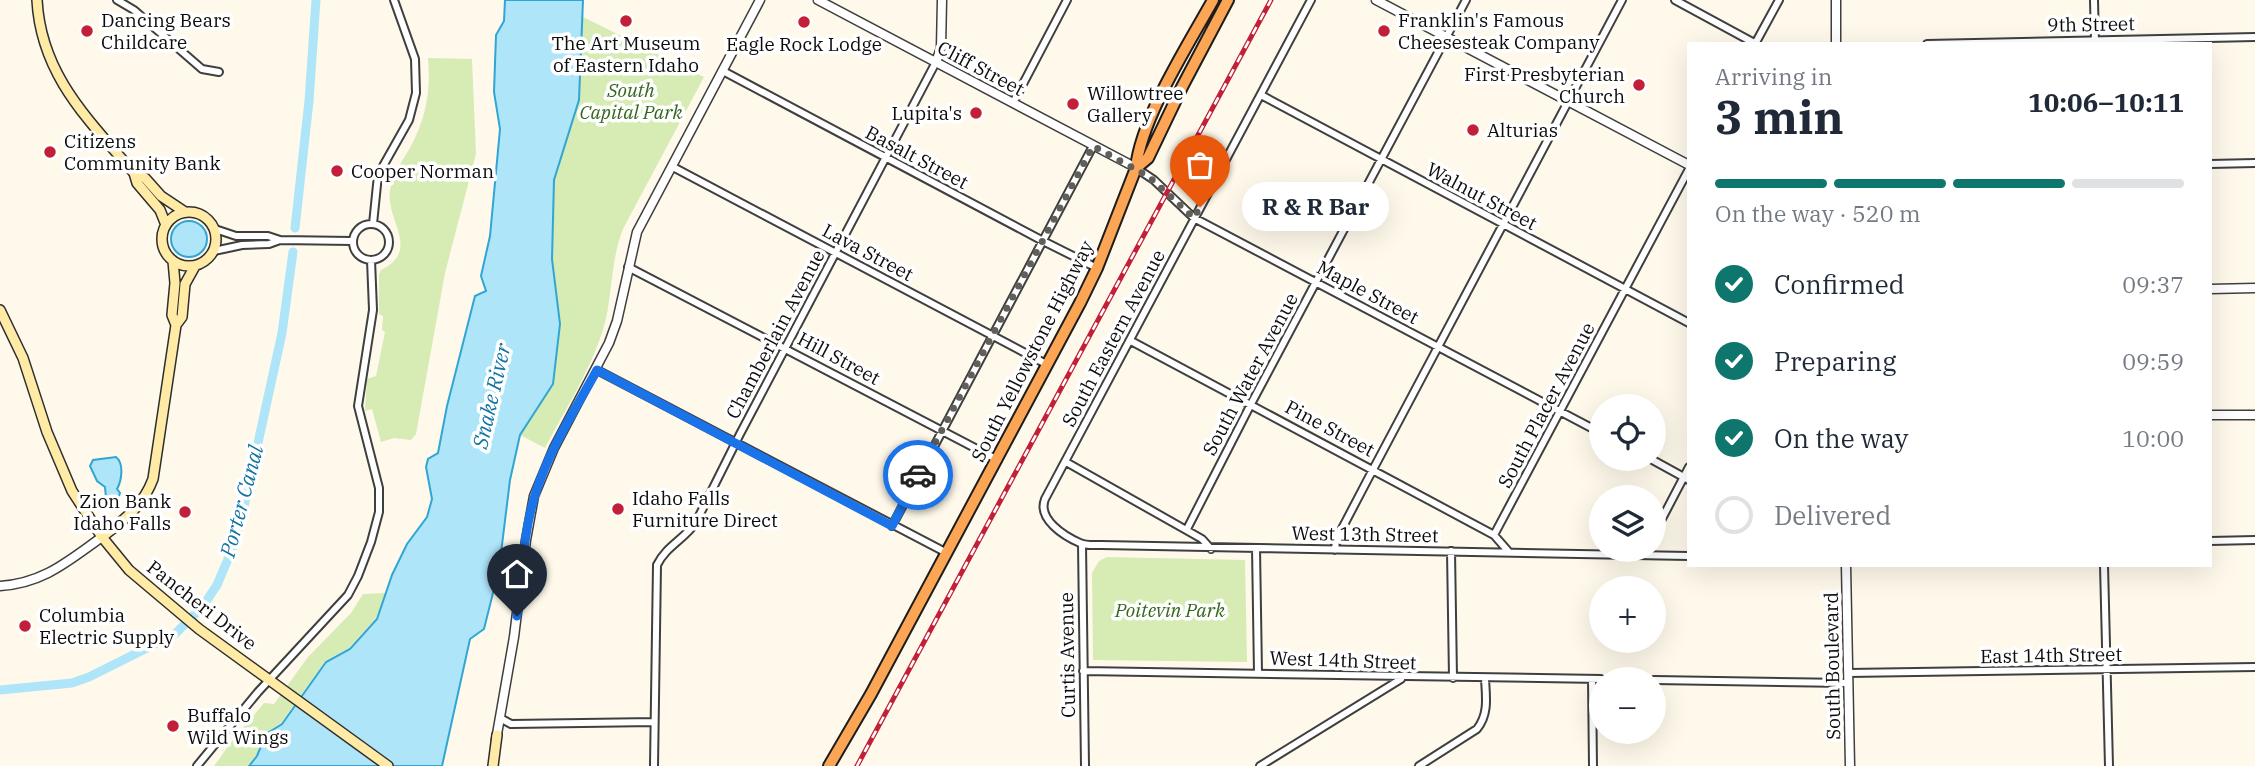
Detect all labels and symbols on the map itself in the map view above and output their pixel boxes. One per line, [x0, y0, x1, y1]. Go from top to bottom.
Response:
place label: Dancing Bears Childcare [101, 8, 231, 54]
place label: Franklin's Famous Cheesesteak Company [1398, 8, 1600, 54]
street label: 9th Street [2047, 11, 2135, 37]
marker: The Art Museum of Eastern Idaho [618, 13, 634, 29]
marker: Eagle Rock Lodge [796, 14, 812, 30]
marker: Dancing Bears Childcare [79, 23, 95, 39]
marker: Franklin's Famous Cheesesteak Company [1376, 23, 1392, 39]
place label: The Art Museum of Eastern Idaho [551, 31, 701, 77]
place label: Eagle Rock Lodge [726, 32, 882, 56]
street label: Cliff Street [934, 35, 1029, 101]
place label: First Presbyterian Church [1464, 62, 1625, 108]
marker: First Presbyterian Church [1631, 77, 1647, 93]
park label: South Capital Park [579, 78, 684, 124]
place label: Willowtree Gallery [1087, 81, 1183, 127]
marker: Willowtree Gallery [1065, 96, 1081, 112]
place label: Lupita's [892, 101, 962, 125]
marker: Lupita's [968, 105, 984, 121]
place label: Alturias [1487, 118, 1558, 142]
street label: Basalt Street [862, 120, 973, 194]
marker: Alturias [1465, 122, 1481, 138]
place label: Citizens Community Bank [64, 129, 221, 175]
pin [1170, 135, 1230, 207]
marker: Citizens Community Bank [42, 144, 58, 160]
street label: Walnut Street [1423, 157, 1542, 235]
place label: Cooper Norman [351, 159, 494, 183]
marker: Cooper Norman [329, 163, 345, 179]
callout: R & R Bar [1242, 182, 1389, 232]
street label: Lava Street [818, 218, 918, 286]
street label: South Yellowstone Highway [966, 235, 1099, 466]
street label: Chamberlain Avenue [720, 245, 830, 423]
street label: South Eastern Avenue [1056, 245, 1170, 431]
street label: Maple Street [1313, 255, 1423, 329]
street label: South Water Avenue [1197, 289, 1303, 459]
street label: South Placer Avenue [1492, 318, 1600, 492]
street label: Hill Street [794, 326, 885, 390]
water label: Snake River [465, 340, 517, 452]
street label: Pine Street [1281, 394, 1379, 462]
courier [883, 440, 953, 510]
water label: Porter Canal [212, 441, 270, 561]
place label: Idaho Falls Furniture Direct [632, 486, 778, 532]
place label: Zion Bank Idaho Falls [73, 489, 171, 535]
marker: Idaho Falls Furniture Direct [610, 501, 626, 517]
marker: Zion Bank Idaho Falls [177, 504, 193, 520]
street label: West 13th Street [1291, 521, 1439, 547]
pin [487, 544, 547, 616]
street label: Pancheri Drive [142, 555, 262, 655]
street label: Curtis Avenue [1054, 592, 1080, 718]
street label: South Boulevard [1819, 592, 1845, 740]
park label: Poitevin Park [1114, 598, 1226, 622]
place label: Columbia Electric Supply [39, 603, 175, 649]
marker: Columbia Electric Supply [17, 618, 33, 634]
street label: East 14th Street [1980, 642, 2122, 668]
street label: West 14th Street [1269, 645, 1417, 675]
place label: Buffalo Wild Wings [187, 703, 289, 749]
marker: Buffalo Wild Wings [165, 718, 181, 734]

